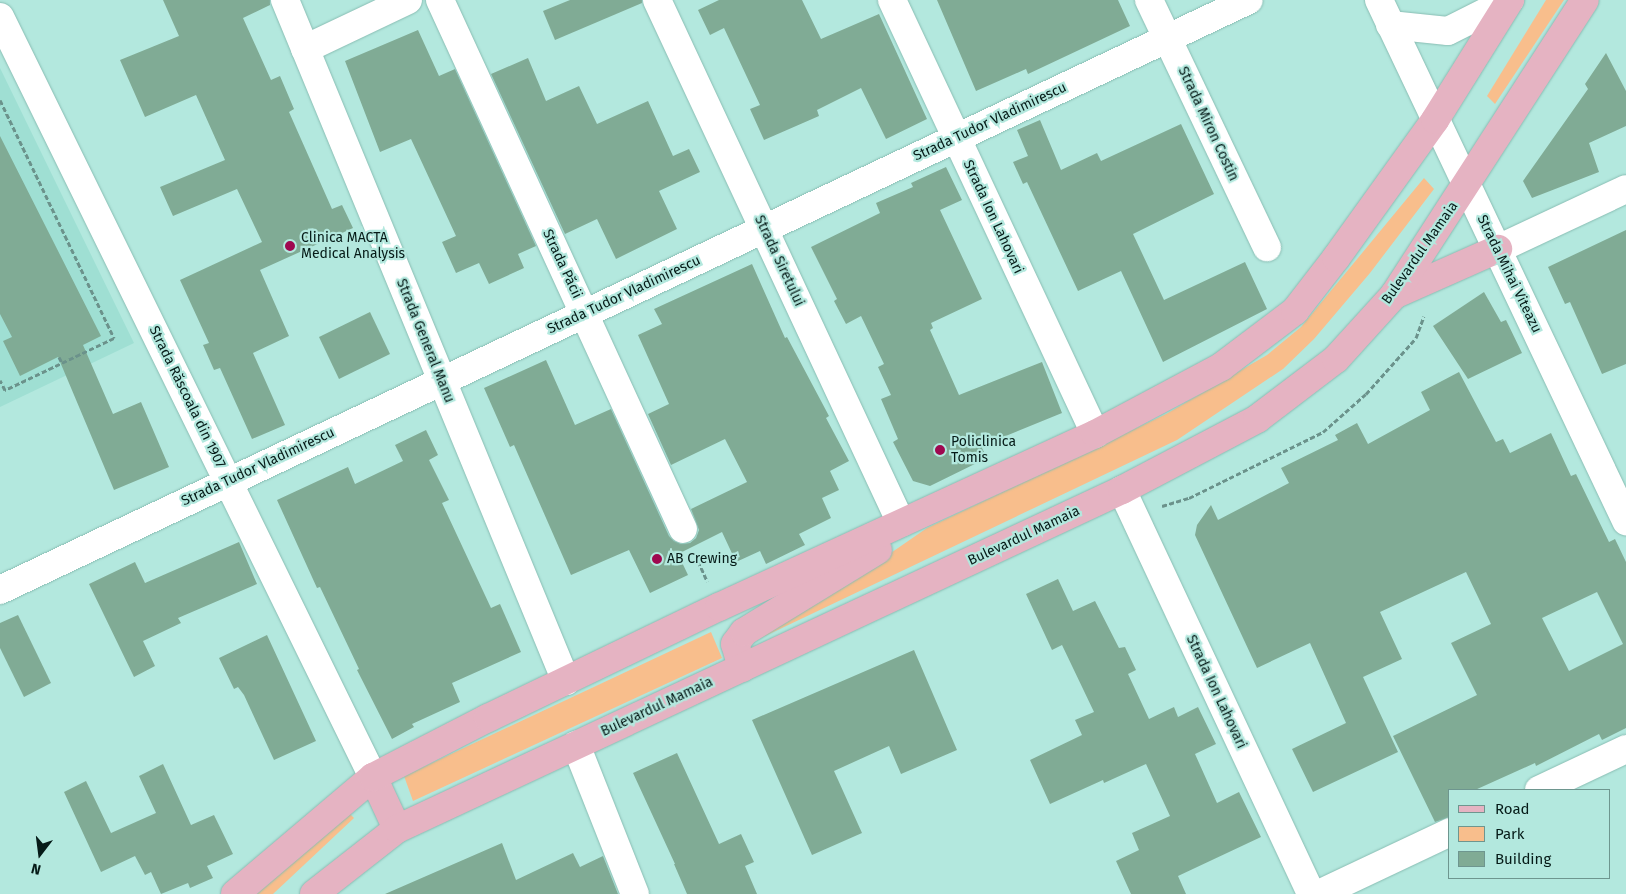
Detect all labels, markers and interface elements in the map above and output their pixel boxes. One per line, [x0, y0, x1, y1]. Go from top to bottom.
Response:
street label: Strada Miron Costin [1174, 64, 1242, 184]
street label: Strada Tudor Vladimirescu [911, 79, 1069, 165]
street label: Strada Ion Lahovari [959, 157, 1027, 277]
street label: Bulevardul Mamaia [1378, 198, 1462, 308]
street label: Strada Mihai Viteazu [1473, 212, 1545, 336]
street label: Strada Siretului [751, 213, 807, 309]
street label: Strada Păcii [539, 227, 585, 301]
place label: Clinica MACTA Medical Analysis [301, 230, 405, 262]
marker: Clinica MACTA Medical Analysis [283, 239, 297, 253]
street label: Strada Tudor Vladimirescu [545, 252, 703, 338]
street label: Strada General Manu [392, 277, 458, 405]
street label: Strada Răscoala din 1907 [145, 323, 229, 471]
street label: Strada Tudor Vladimirescu [179, 424, 337, 510]
place label: Policlinica Tomis [951, 434, 1016, 467]
marker: Policlinica Tomis [933, 443, 947, 457]
street label: Bulevardul Mamaia [965, 503, 1083, 569]
place label: AB Crewing [667, 551, 737, 567]
marker: AB Crewing [651, 553, 663, 565]
street label: Strada Ion Lahovari [1182, 632, 1250, 752]
street label: Bulevardul Mamaia [598, 674, 716, 740]
legend [1448, 789, 1611, 879]
text: Road [1495, 800, 1530, 818]
text: Park [1495, 825, 1525, 843]
north arrow [15, 829, 65, 879]
text: Building [1495, 850, 1551, 868]
text: N [29, 860, 43, 878]

